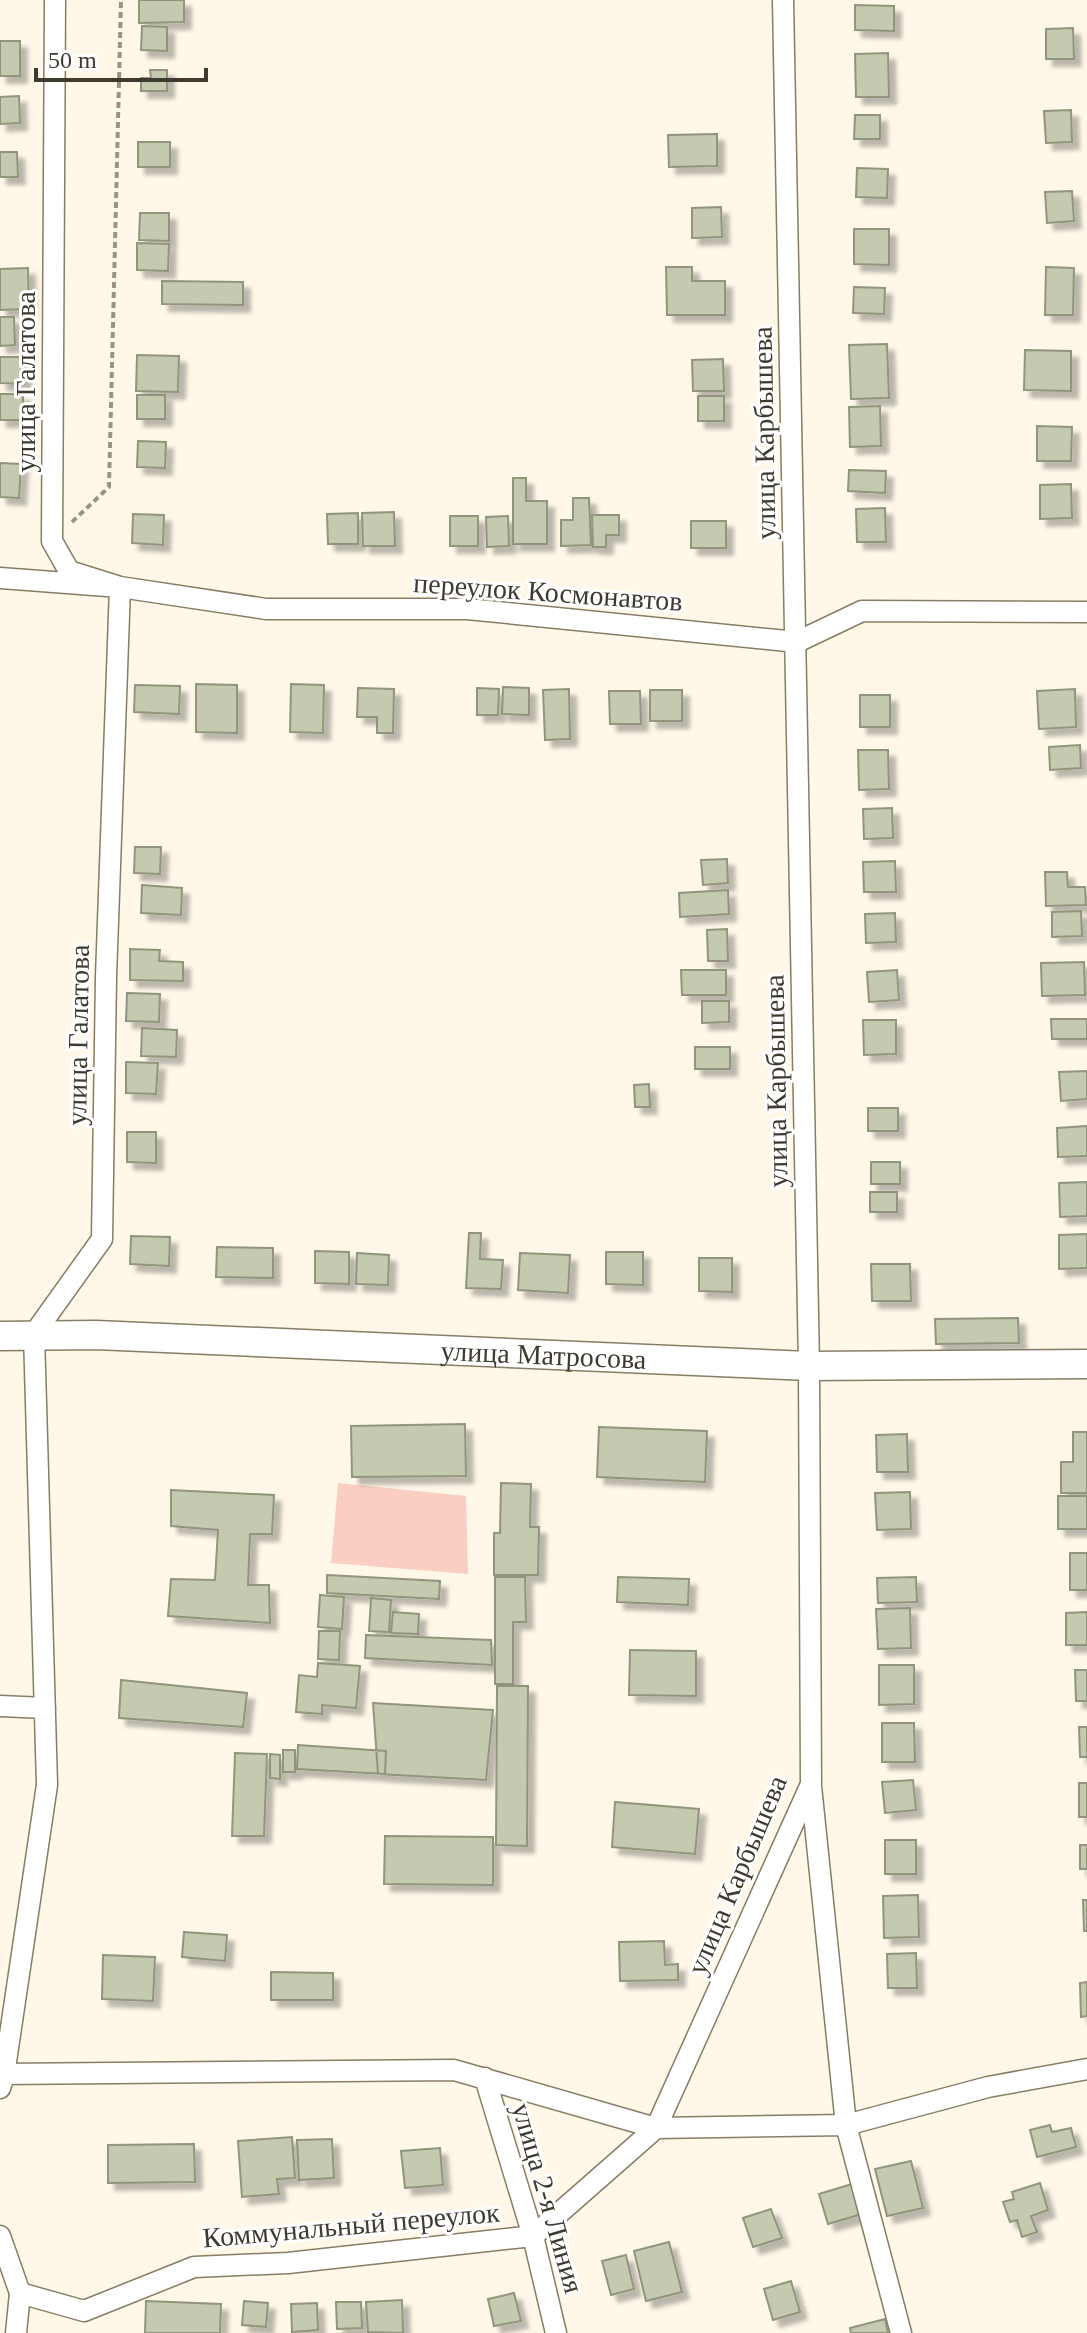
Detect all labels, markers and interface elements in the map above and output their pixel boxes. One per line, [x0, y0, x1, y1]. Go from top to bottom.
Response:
scale bar [36, 32, 206, 82]
text: 50 m [48, 47, 97, 73]
street label: улица Галатова [10, 291, 41, 473]
street label: улица Карбышева [747, 326, 781, 540]
street label: переулок Космонавтов [412, 567, 684, 617]
street label: улица Галатова [61, 944, 95, 1126]
street label: улица Карбышева [759, 974, 793, 1188]
street label: улица Матросова [440, 1335, 648, 1374]
street label: улица Карбышева [681, 1770, 793, 1979]
street label: улица 2-я Линия [506, 2099, 590, 2297]
street label: Коммунальный переулок [201, 2197, 501, 2253]

